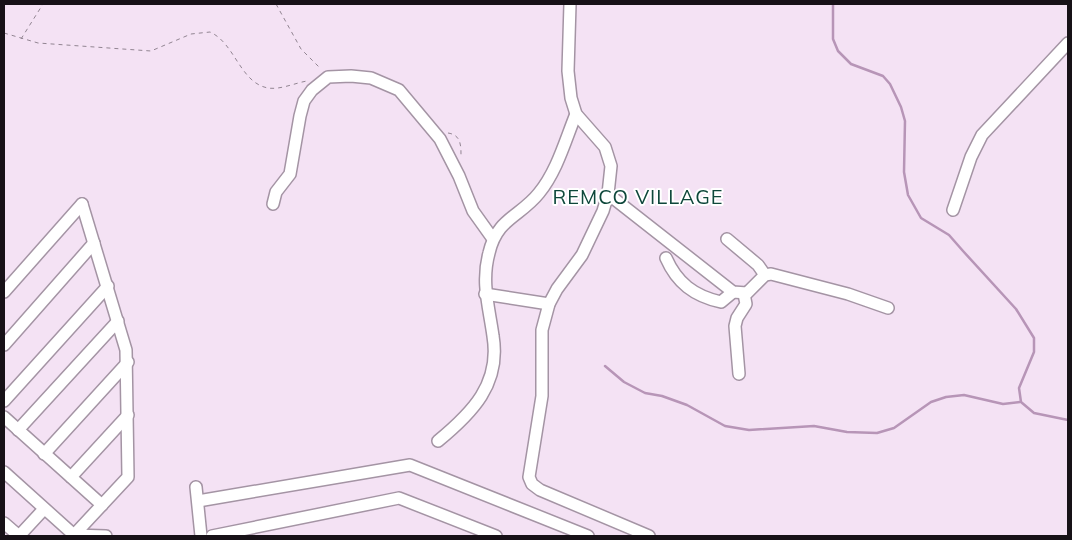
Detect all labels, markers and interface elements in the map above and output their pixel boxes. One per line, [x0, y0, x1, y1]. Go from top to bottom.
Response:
district label: REMCO VILLAGE [552, 184, 724, 209]

